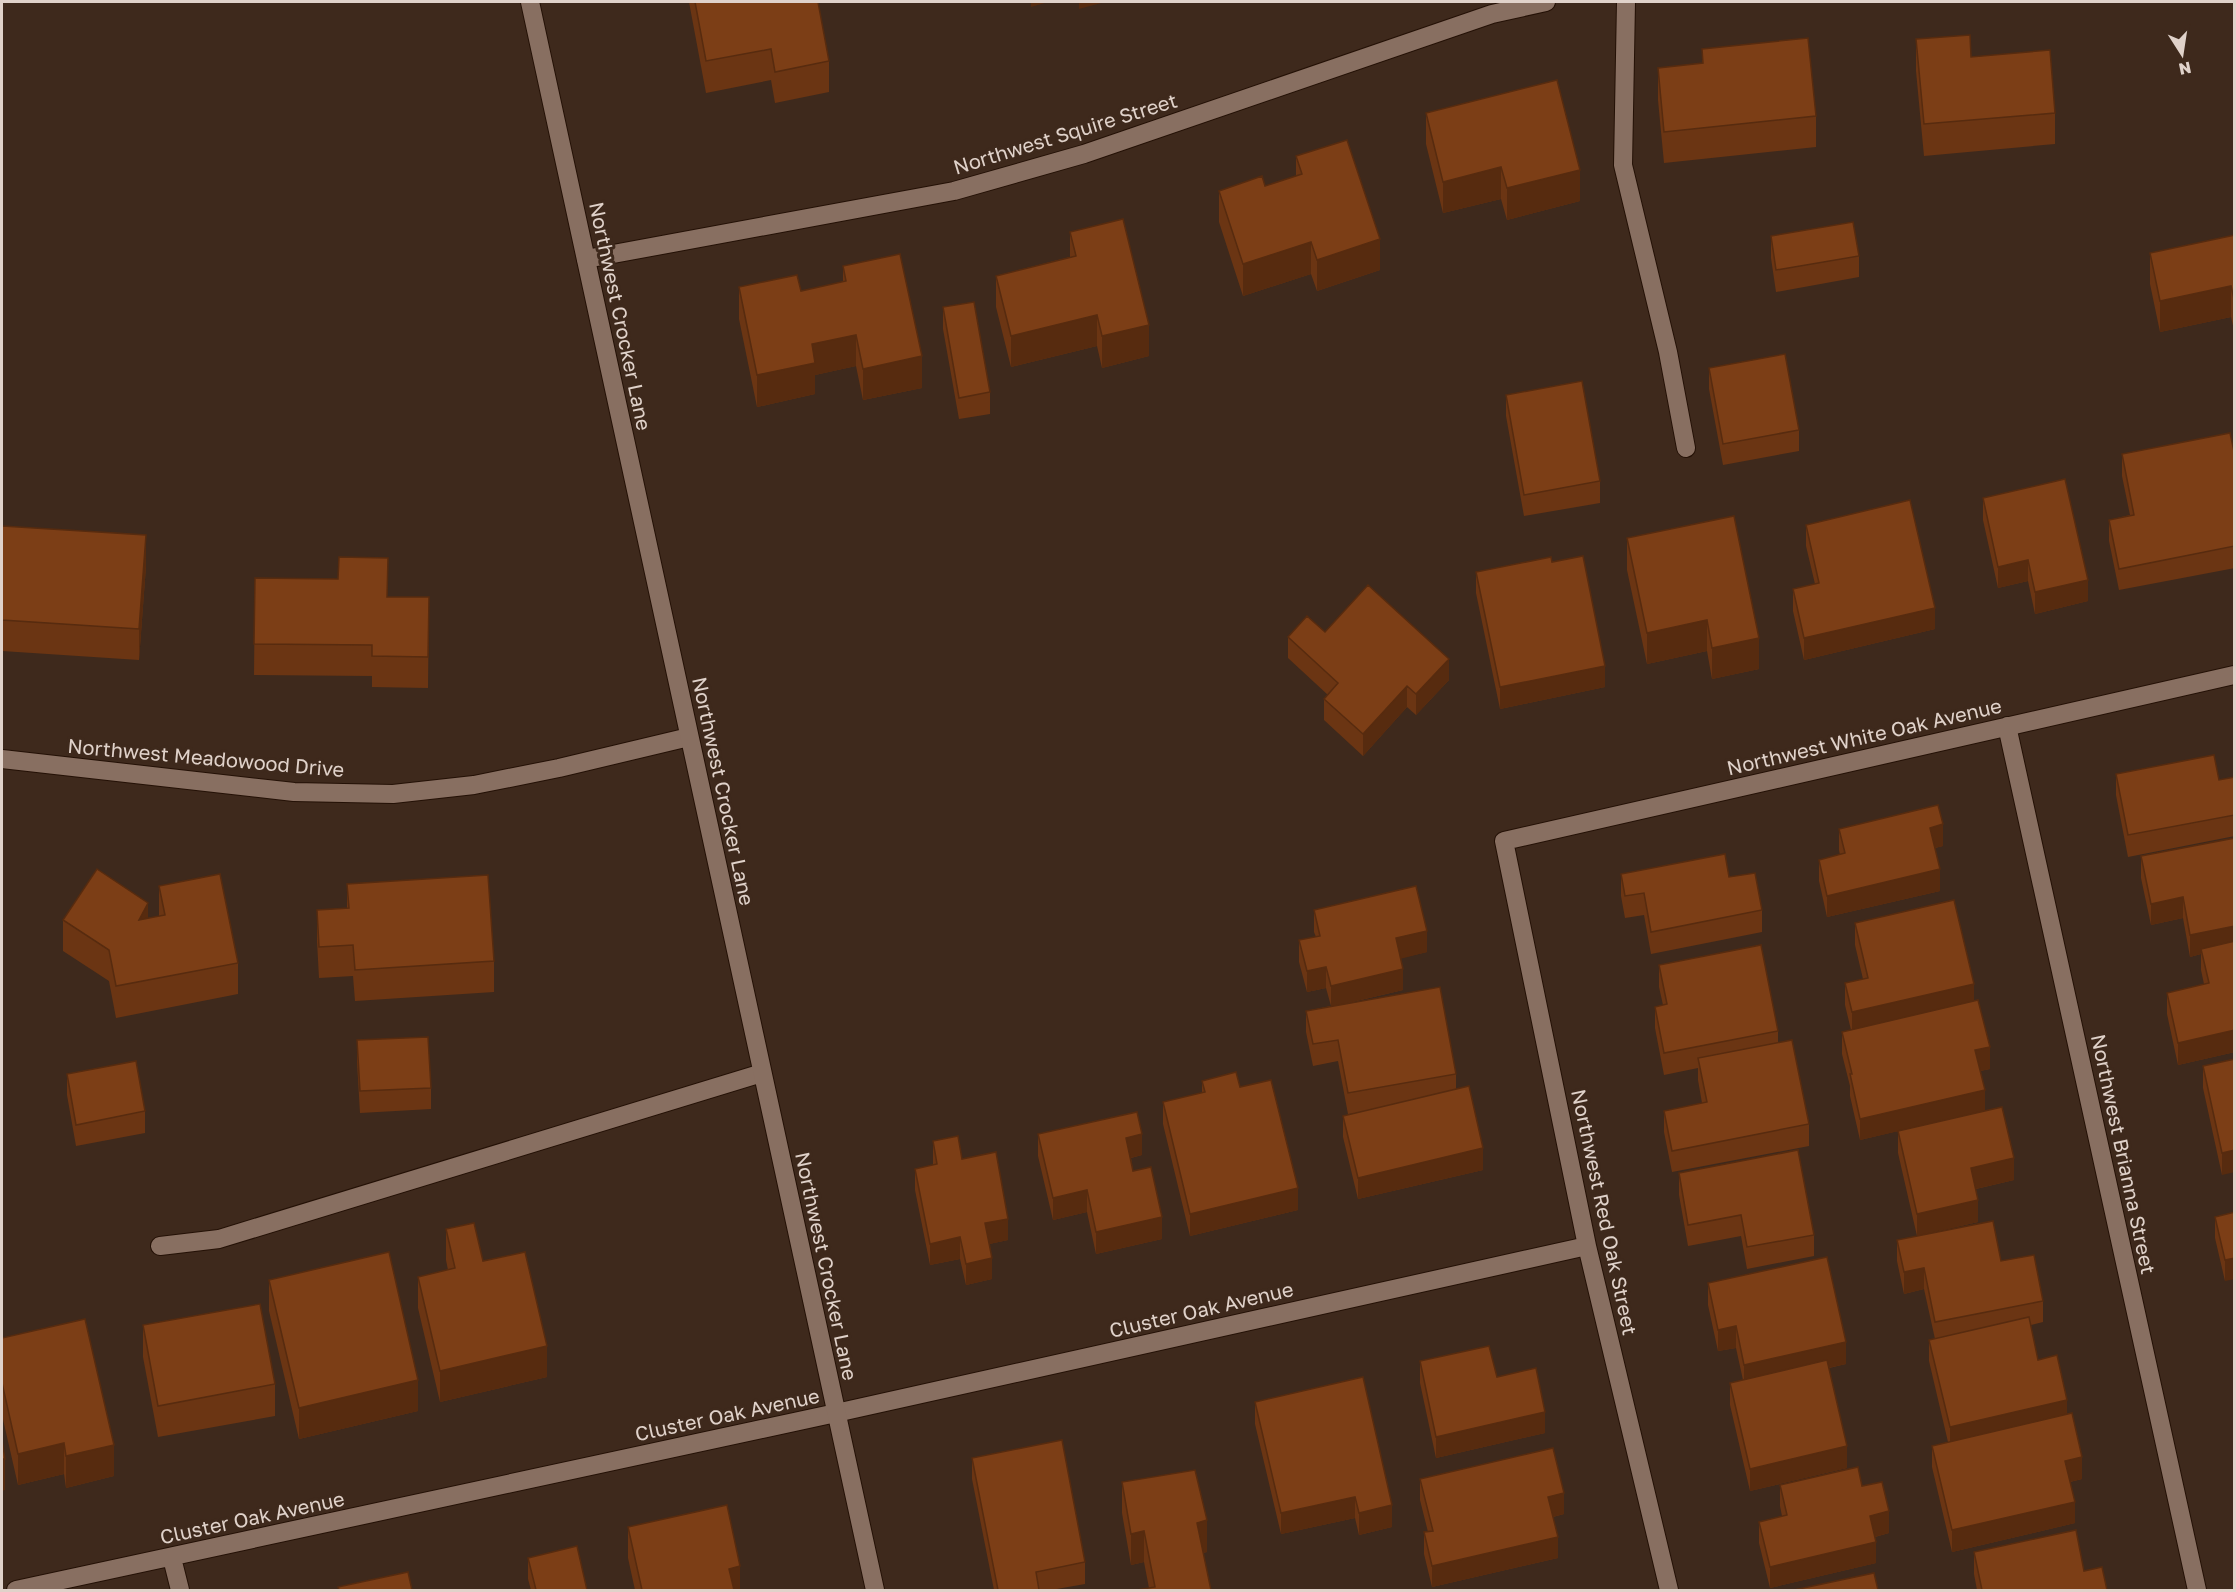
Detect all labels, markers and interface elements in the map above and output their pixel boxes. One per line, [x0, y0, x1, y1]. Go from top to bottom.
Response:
north arrow [2152, 24, 2212, 84]
text: N [2177, 58, 2193, 80]
street label: Northwest Squire Street [950, 88, 1180, 178]
street label: Northwest Crocker Lane [585, 200, 657, 432]
street label: Northwest Crocker Lane [688, 675, 760, 907]
street label: Northwest White Oak Avenue [1724, 693, 2004, 779]
street label: Northwest Meadowood Drive [67, 733, 345, 781]
street label: Northwest Brianna Street [2087, 1032, 2161, 1276]
street label: Northwest Red Oak Street [1567, 1087, 1643, 1337]
street label: Northwest Crocker Lane [791, 1150, 863, 1382]
street label: Cluster Oak Avenue [1107, 1276, 1295, 1342]
street label: Cluster Oak Avenue [633, 1383, 821, 1445]
street label: Cluster Oak Avenue [158, 1486, 346, 1548]

